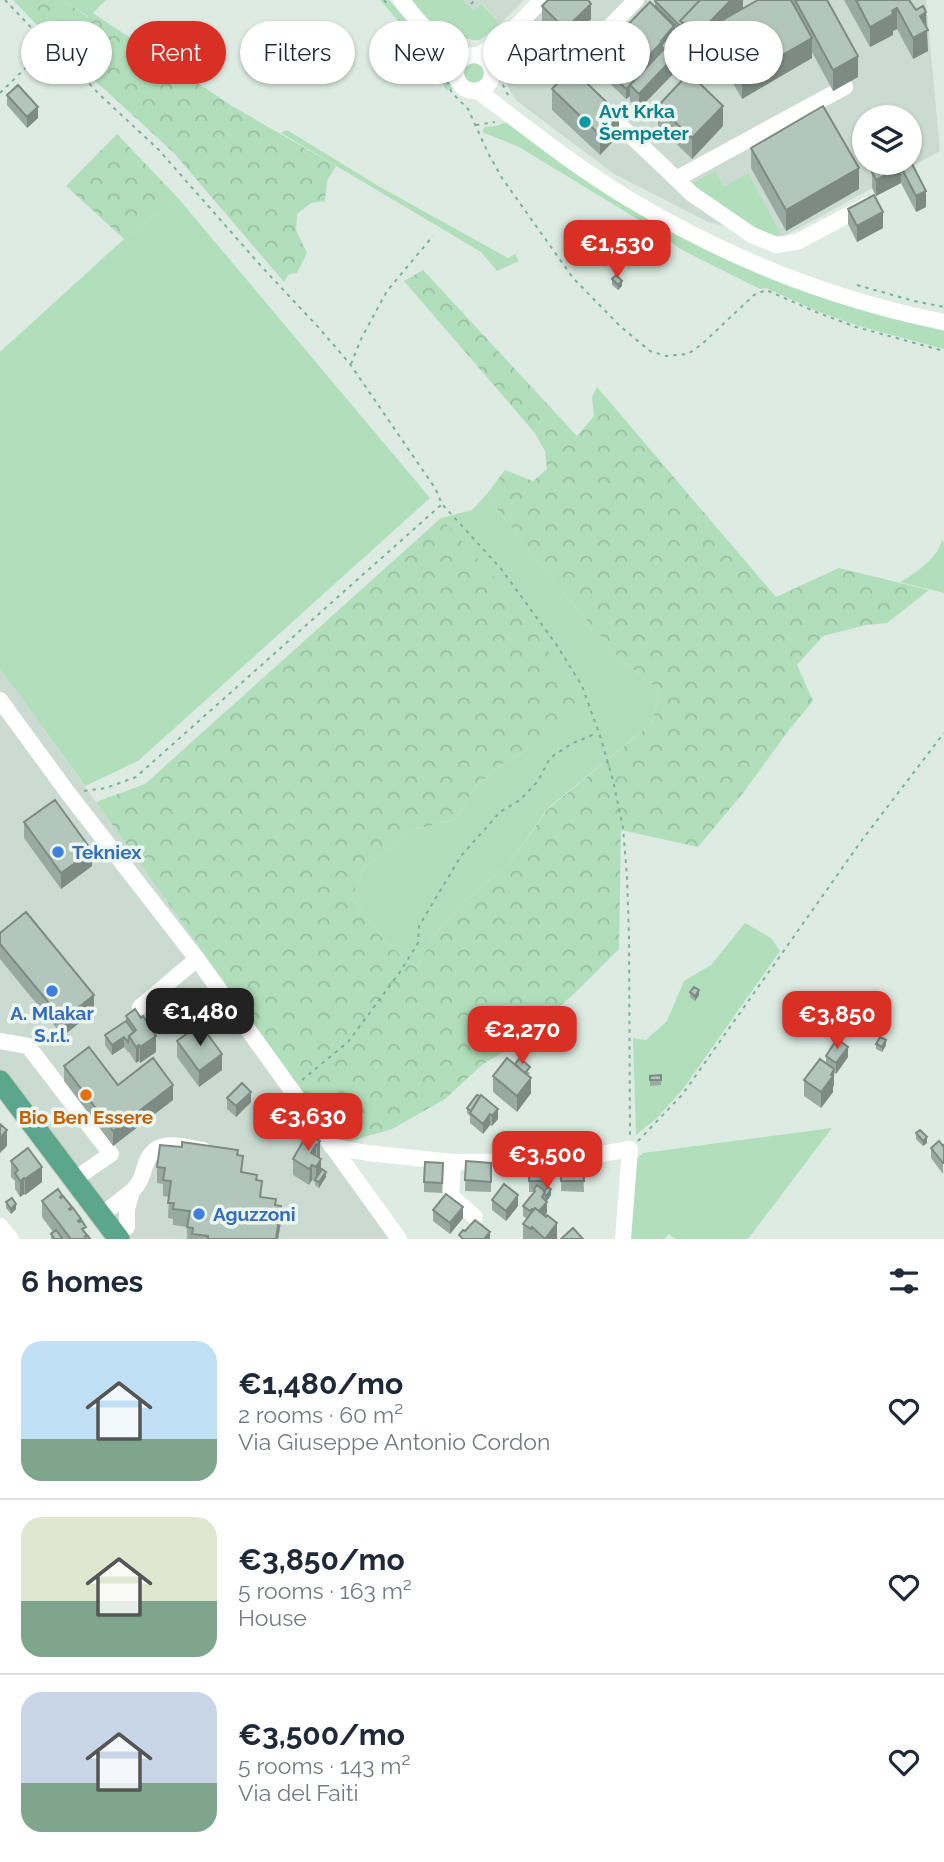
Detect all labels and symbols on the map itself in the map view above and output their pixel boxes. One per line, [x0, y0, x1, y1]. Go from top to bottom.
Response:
place label: Avt Krka Šempeter [599, 100, 690, 144]
marker: Avt Krka Šempeter [577, 114, 593, 130]
pin: €1,530 [560, 220, 674, 280]
place label: Tekniex [72, 841, 142, 863]
marker: Tekniex [50, 844, 66, 860]
marker: A. Mlakar S.r.l. [44, 983, 60, 999]
pin: €1,480 [143, 988, 257, 1048]
pin: €3,850 [780, 992, 894, 1051]
place label: A. Mlakar S.r.l. [10, 1002, 95, 1046]
pin: €2,270 [465, 1006, 579, 1066]
marker: Bio Ben Essere [78, 1087, 94, 1103]
pin: €3,630 [251, 1094, 365, 1153]
place label: Bio Ben Essere [19, 1106, 153, 1128]
pin: €3,500 [490, 1132, 604, 1191]
place label: Aguzzoni [213, 1203, 296, 1225]
marker: Aguzzoni [191, 1206, 207, 1222]

